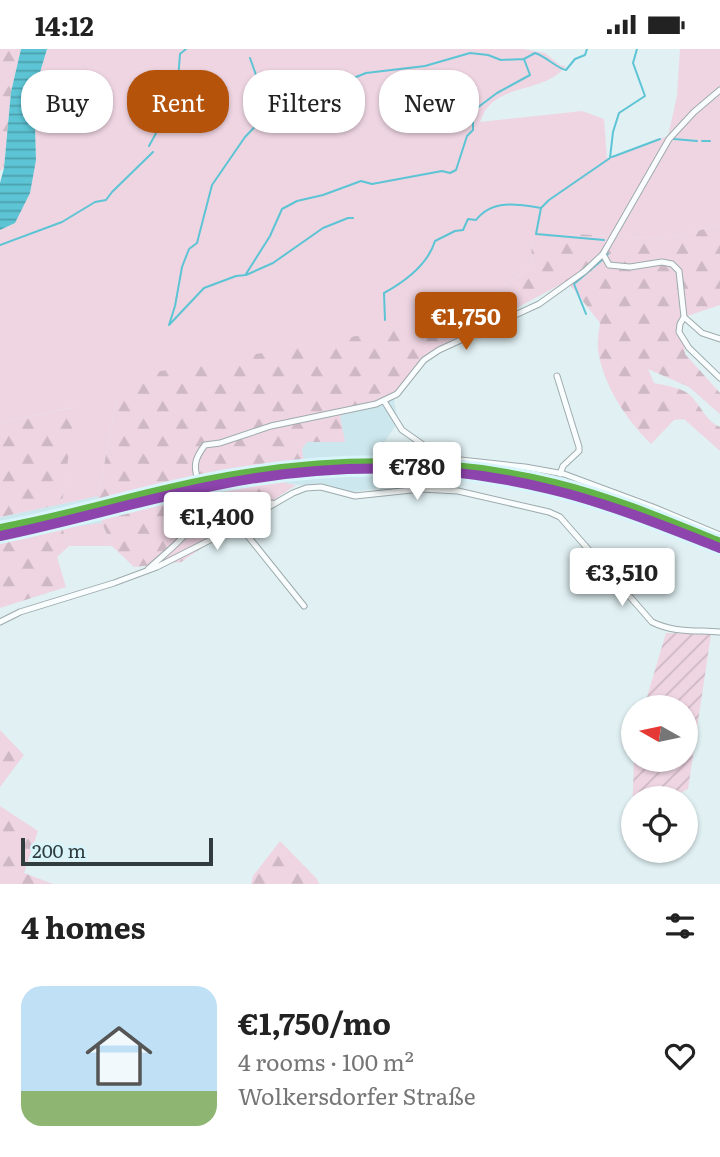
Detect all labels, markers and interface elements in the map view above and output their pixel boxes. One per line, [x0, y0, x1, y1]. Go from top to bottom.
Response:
text: 14:12 [35, 5, 94, 44]
chip: Buy [21, 70, 113, 133]
chip: Rent [127, 70, 229, 133]
chip: Filters [243, 70, 365, 133]
chip: New [379, 70, 479, 133]
pin: €1,750 [409, 293, 523, 352]
text: €1,750 [431, 298, 501, 332]
pin: €780 [376, 442, 458, 502]
text: €780 [389, 448, 445, 482]
pin: €1,400 [160, 493, 274, 552]
text: €1,400 [180, 498, 254, 532]
pin: €3,510 [565, 549, 679, 608]
text: €3,510 [586, 554, 658, 588]
north arrow [621, 695, 698, 772]
map controls [621, 695, 698, 863]
button: locate [621, 786, 698, 863]
scale bar [21, 835, 214, 867]
text: 200 m [32, 836, 86, 864]
text: 4 homes [21, 904, 146, 948]
icon: filters [661, 907, 699, 945]
text: €1,750/mo [238, 1000, 391, 1044]
icon: home [77, 1014, 161, 1098]
icon: heart [661, 1037, 699, 1075]
text: 4 rooms · 100 m² [238, 1044, 414, 1078]
text: Wolkersdorfer Straße [238, 1078, 476, 1112]

